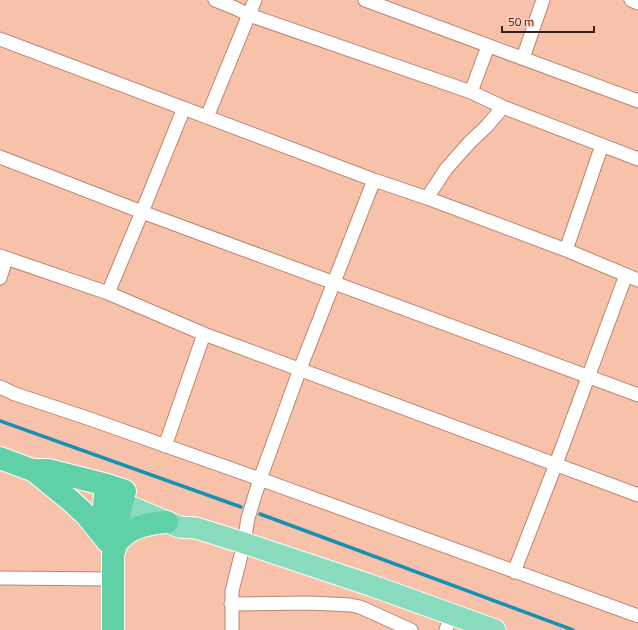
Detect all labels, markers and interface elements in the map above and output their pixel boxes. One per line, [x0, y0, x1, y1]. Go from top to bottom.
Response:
scale bar [502, 8, 594, 34]
text: 50 m [508, 12, 534, 31]

